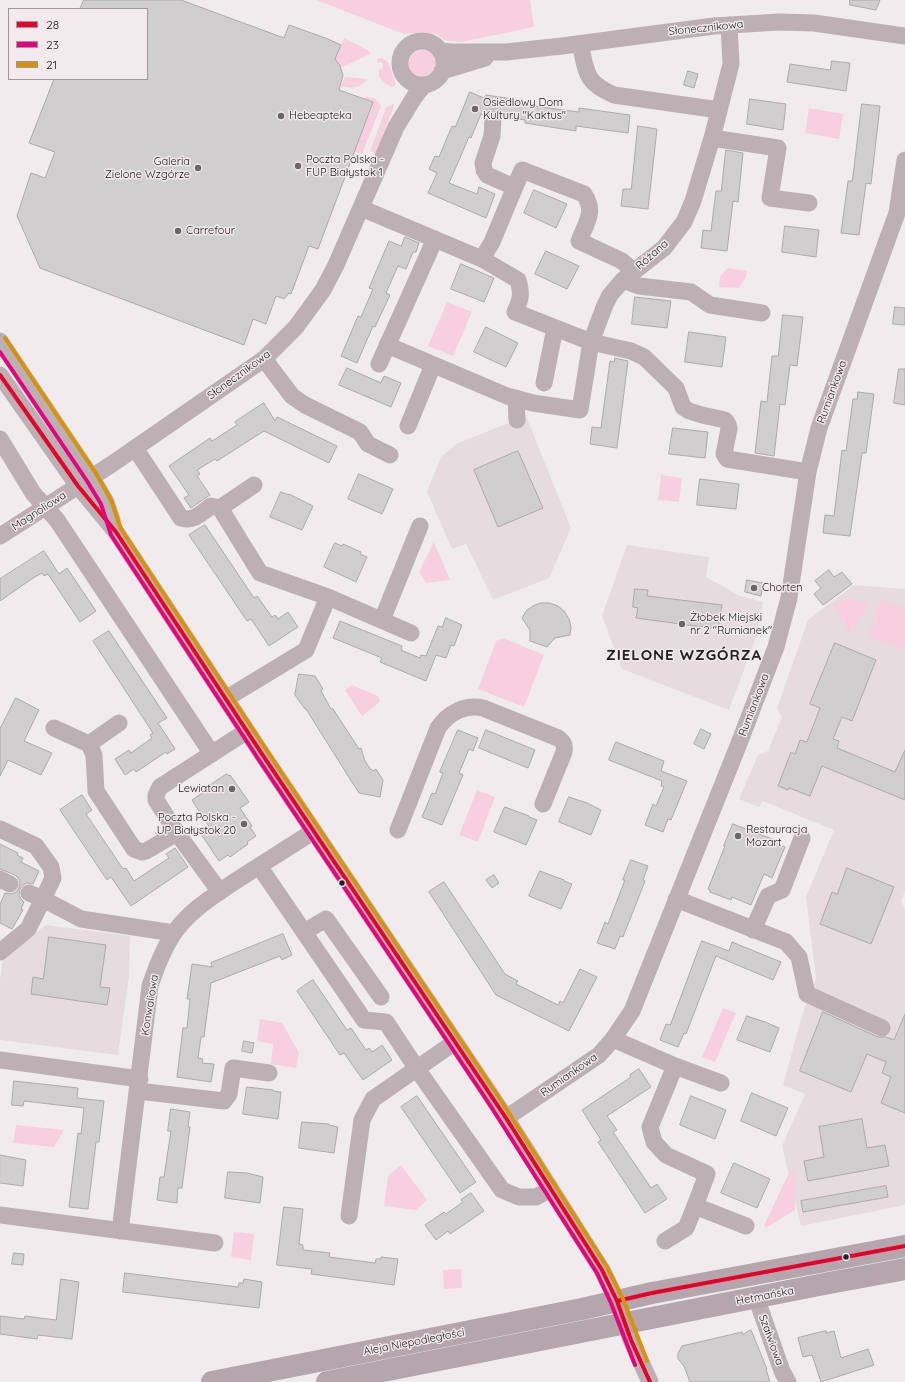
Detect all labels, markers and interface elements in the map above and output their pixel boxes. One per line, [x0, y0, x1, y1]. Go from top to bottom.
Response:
legend [8, 8, 148, 80]
text: 28 [46, 17, 59, 32]
street label: Słonecznikowa [668, 18, 744, 38]
text: 23 [46, 37, 59, 52]
text: 21 [46, 57, 57, 72]
place label: Osiedlowy Dom Kultury "Kaktus" [483, 96, 566, 122]
marker: Osiedlowy Dom Kultury "Kaktus" [470, 104, 480, 114]
place label: Hebeapteka [289, 109, 352, 123]
marker: Hebeapteka [276, 111, 286, 121]
place label: Poczta Polska - FUP Białystok 1 [306, 153, 384, 179]
place label: Galeria Zielone Wzgórze [105, 155, 190, 181]
marker: Poczta Polska - FUP Białystok 1 [293, 161, 303, 171]
marker: Galeria Zielone Wzgórze [193, 163, 203, 173]
place label: Carrefour [186, 224, 235, 238]
marker: Carrefour [173, 226, 183, 236]
street label: Różana [633, 237, 671, 273]
street label: Słonecznikowa [205, 348, 273, 402]
street label: Rumiankowa [814, 359, 850, 425]
street label: Magnoliowa [9, 489, 69, 533]
place label: Chorten [762, 581, 803, 595]
marker: Chorten [749, 583, 759, 593]
place label: Żłobek Miejski nr 2 "Rumianek" [690, 611, 772, 637]
marker: Żłobek Miejski nr 2 "Rumianek" [677, 619, 687, 629]
district label: ZIELONE WZGÓRZA [606, 646, 762, 664]
street label: Rumiankowa [736, 672, 772, 738]
place label: Lewiatan [178, 782, 224, 796]
marker: Lewiatan [227, 784, 237, 794]
place label: Poczta Polska - UP Białystok 20 [157, 811, 236, 837]
marker: Poczta Polska - UP Białystok 20 [239, 819, 249, 829]
place label: Restauracja Mozart [746, 823, 807, 849]
marker: Restauracja Mozart [733, 831, 743, 841]
unlabelled marker [337, 878, 347, 888]
street label: Konwaliowa [139, 974, 161, 1036]
street label: Rumiankowa [538, 1051, 600, 1099]
unlabelled marker [841, 1252, 851, 1262]
street label: Hetmańska [735, 1284, 795, 1308]
street label: Szałwiowa [756, 1313, 786, 1367]
street label: Aleja Niepodległości [362, 1326, 466, 1358]

